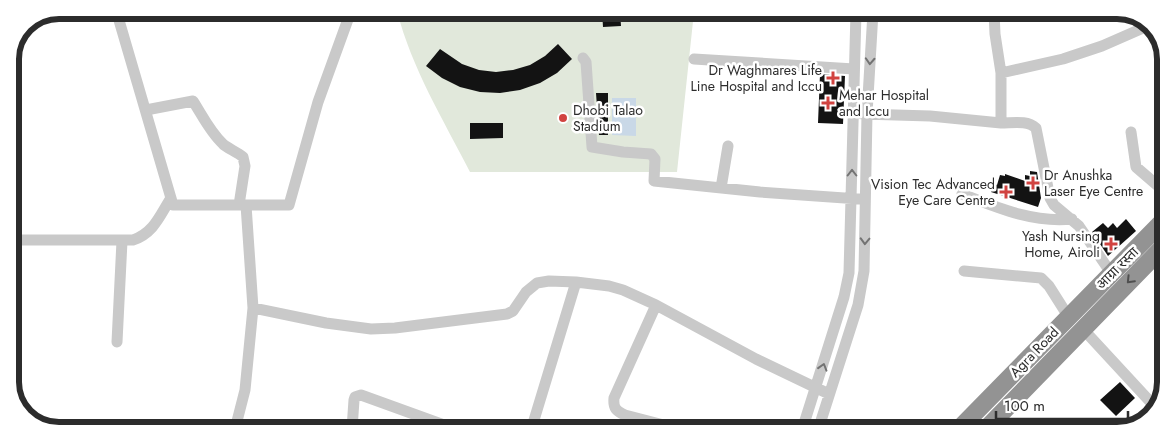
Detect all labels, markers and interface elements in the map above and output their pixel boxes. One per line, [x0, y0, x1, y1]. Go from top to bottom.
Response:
one-way arrow [865, 57, 876, 65]
place label: Dr Waghmares Life Line Hospital and Iccu [690, 60, 822, 96]
marker: Dr Waghmares Life Line Hospital and Iccu [826, 71, 840, 85]
place label: Mehar Hospital and Iccu [839, 85, 929, 121]
marker: Mehar Hospital and Iccu [821, 96, 835, 110]
place label: Dhobi Talao Stadium [573, 100, 643, 136]
marker: Dhobi Talao Stadium [557, 112, 569, 124]
place label: Dr Anushka Laser Eye Centre [1044, 165, 1143, 201]
one-way arrow [847, 169, 857, 177]
place label: Vision Tec Advanced Eye Care Centre [871, 174, 995, 210]
marker: Dr Anushka Laser Eye Centre [1026, 176, 1040, 190]
marker: Vision Tec Advanced Eye Care Centre [999, 185, 1013, 199]
place label: Yash Nursing Home, Airoli [1022, 226, 1100, 262]
one-way arrow [859, 237, 870, 245]
marker: Yash Nursing Home, Airoli [1104, 237, 1118, 251]
street label: आग्रा रस्ता [1091, 242, 1143, 294]
one-way arrow [1127, 275, 1136, 284]
street label: Agra Road [1005, 322, 1063, 382]
one-way arrow [818, 364, 828, 372]
scale bar [996, 388, 1128, 420]
text: 100 m [1004, 395, 1045, 417]

